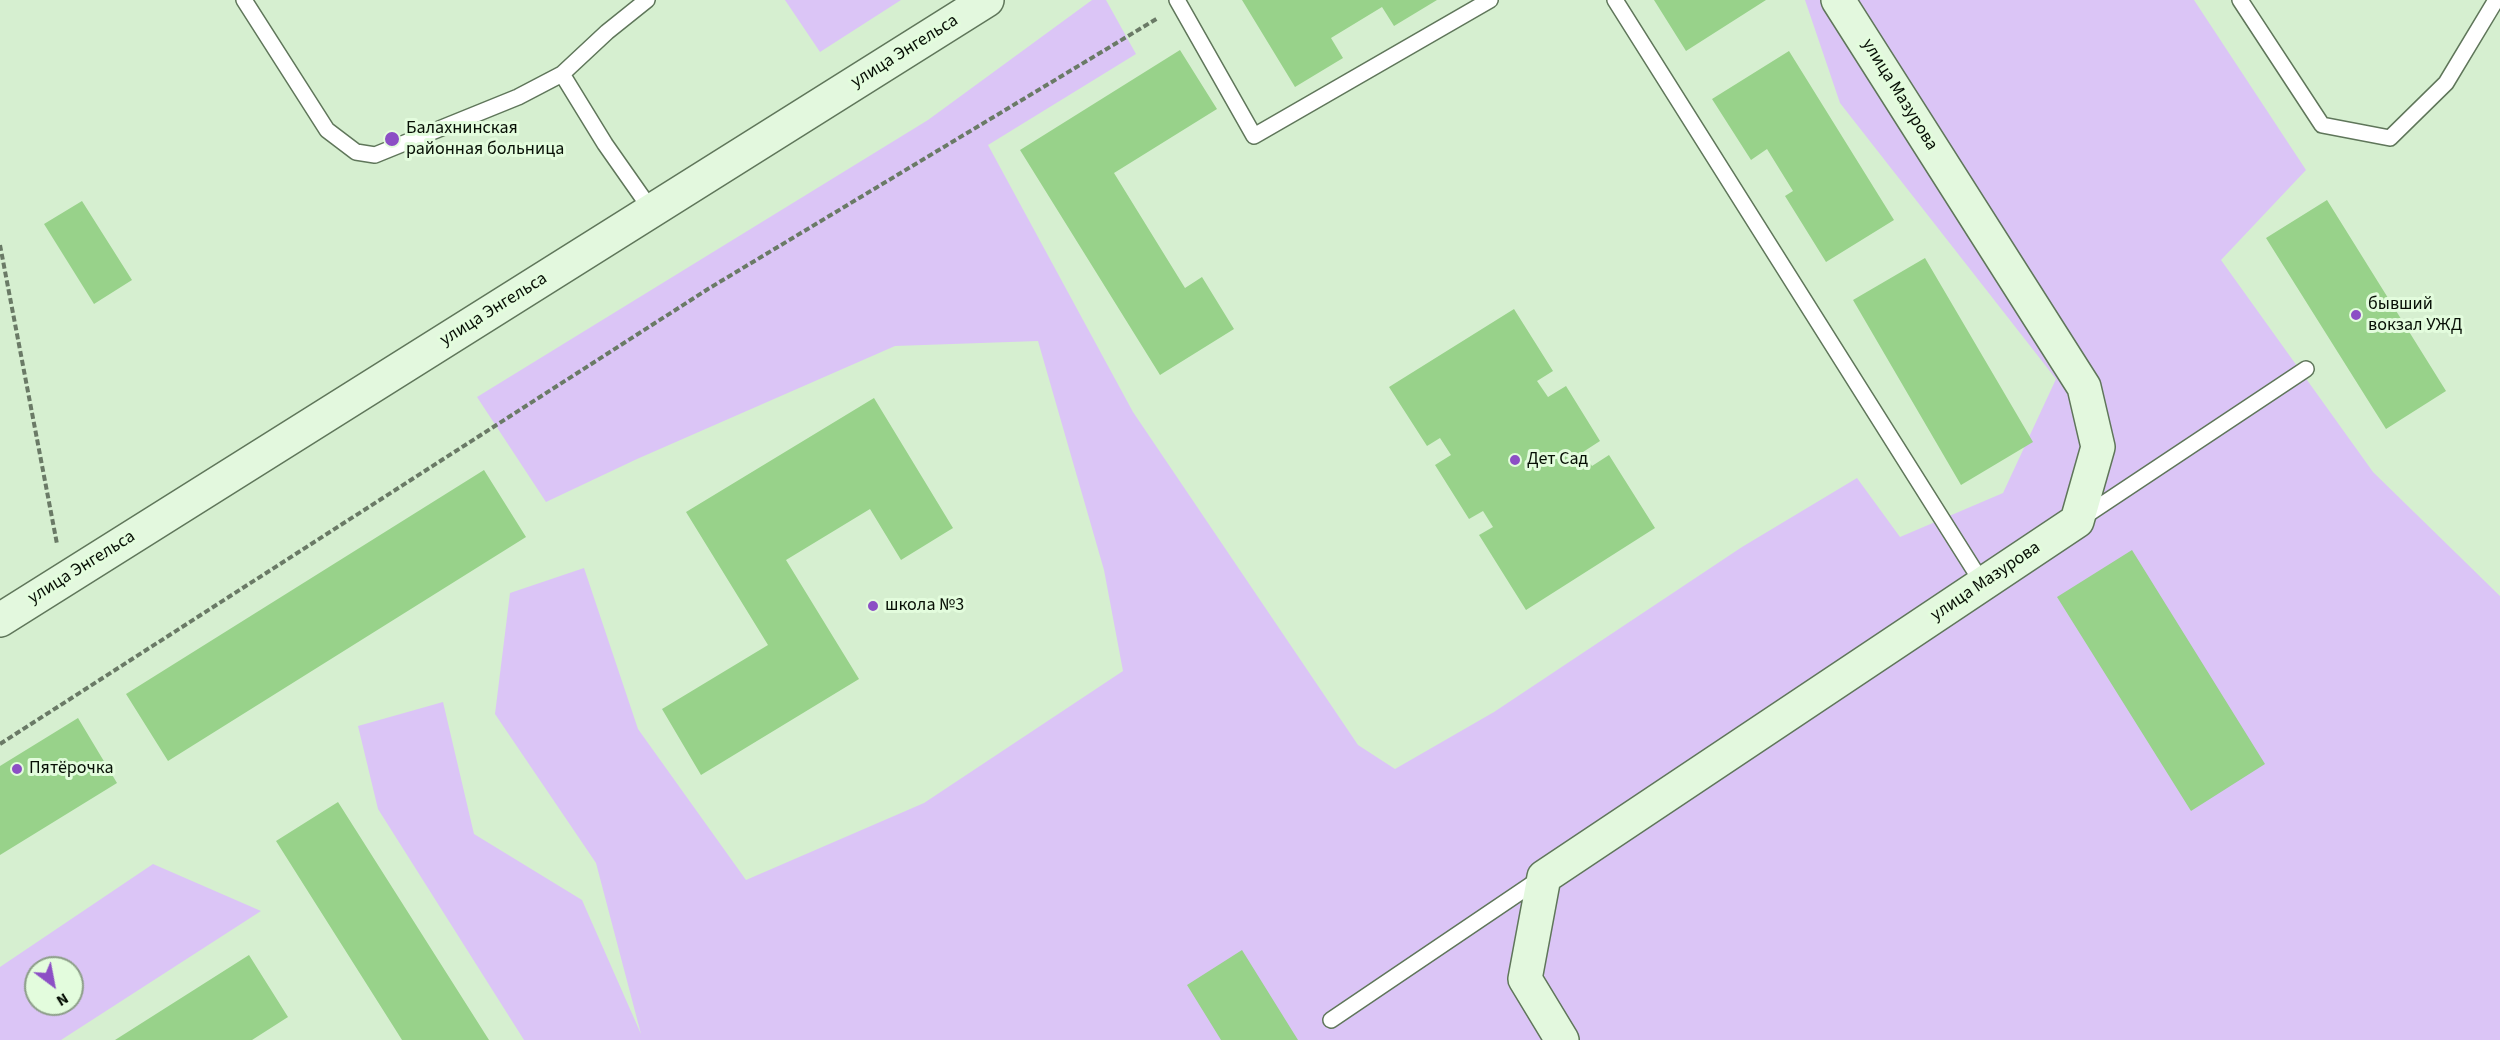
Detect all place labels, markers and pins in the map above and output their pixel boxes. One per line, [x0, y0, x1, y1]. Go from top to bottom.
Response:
place label: Балахнинская районная больница [406, 118, 564, 160]
marker: Балахнинская районная больница [383, 130, 401, 148]
place label: бывший вокзал УЖД [2368, 294, 2462, 336]
marker: бывший вокзал УЖД [2349, 308, 2363, 322]
place label: Дет Сад [1527, 449, 1588, 471]
marker: Дет Сад [1508, 453, 1522, 467]
place label: школа №3 [885, 595, 964, 617]
marker: школа №3 [866, 599, 880, 613]
place label: Пятёрочка [29, 758, 114, 780]
marker: Пятёрочка [10, 762, 24, 776]

